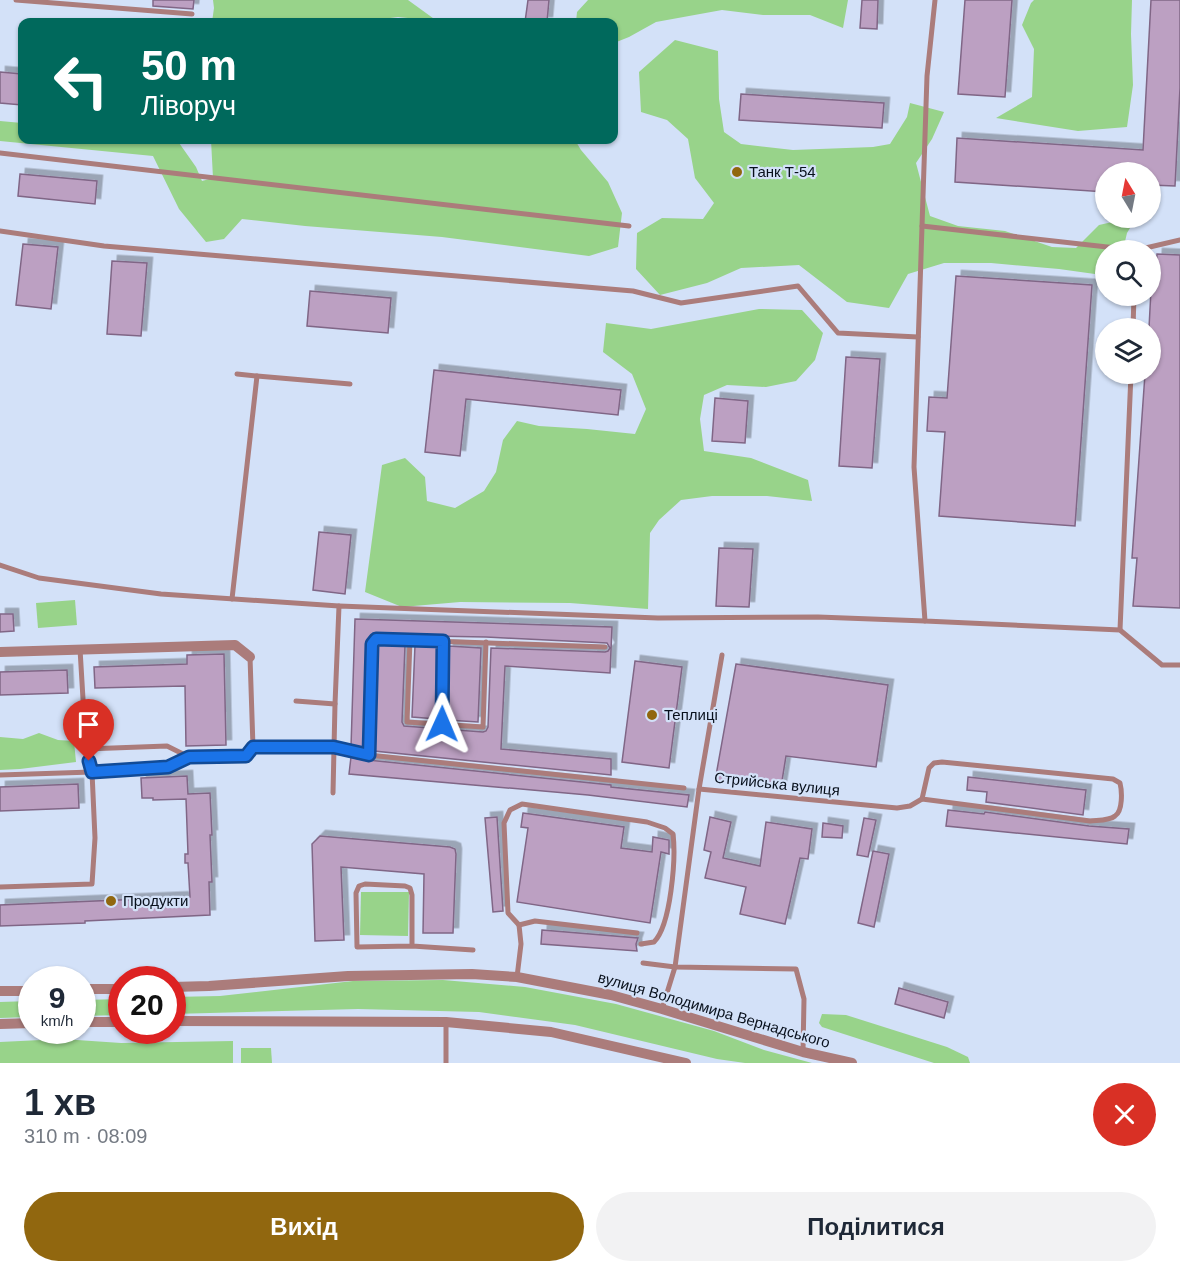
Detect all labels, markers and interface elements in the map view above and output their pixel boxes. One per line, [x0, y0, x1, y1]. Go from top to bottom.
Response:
icon: left [42, 42, 120, 120]
text: 50 m [141, 42, 237, 89]
text: Ліворуч [141, 91, 236, 121]
north arrow [1095, 162, 1161, 228]
map controls [1095, 162, 1161, 384]
place label: Танк Т-54 [749, 163, 816, 180]
marker: Танк Т-54 [730, 165, 744, 179]
button: search [1095, 240, 1161, 306]
button: layers [1095, 318, 1161, 384]
position arrow [410, 692, 474, 756]
pin [63, 699, 114, 761]
place label: Теплиці [664, 706, 718, 723]
icon: arrive [72, 708, 105, 741]
marker: Теплиці [645, 708, 659, 722]
street label: Стрийська вулиця [713, 768, 841, 799]
place label: Продукти [123, 892, 188, 909]
marker: Продукти [104, 894, 118, 908]
speed limit sign: 20 [108, 966, 186, 1044]
street label: вулиця Володимира Вернадського [596, 968, 832, 1051]
text: 9 [49, 981, 65, 1014]
text: km/h [41, 1012, 73, 1029]
text: 1 хв [24, 1082, 96, 1123]
button: close [1093, 1083, 1156, 1146]
text: 310 m · 08:09 [24, 1125, 147, 1147]
button: Вихід [24, 1192, 584, 1261]
button: Поділитися [596, 1192, 1156, 1261]

